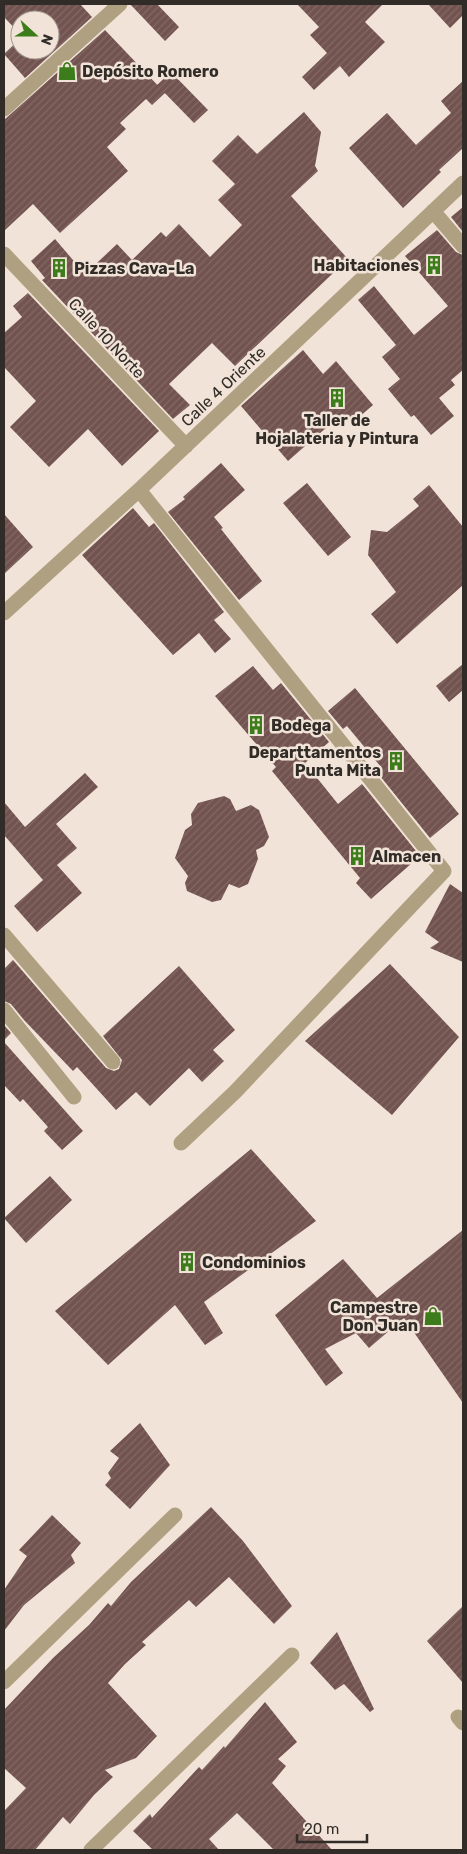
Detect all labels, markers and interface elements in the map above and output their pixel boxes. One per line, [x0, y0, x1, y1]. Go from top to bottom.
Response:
north arrow [10, 10, 60, 60]
text: N [37, 32, 56, 47]
shop icon: Depósito Romero [56, 60, 78, 82]
place label: Depósito Romero [82, 62, 219, 81]
building icon: Habitaciones [423, 254, 445, 276]
place label: Habitaciones [314, 256, 419, 275]
building icon: Pizzas Cava-La [48, 257, 70, 279]
place label: Pizzas Cava-La [74, 259, 194, 278]
street label: Calle 10 Norte [65, 294, 149, 382]
street label: Calle 4 Oriente [177, 342, 270, 430]
building icon: Taller de Hojalateria y Pintura [326, 387, 348, 409]
place label: Taller de Hojalateria y Pintura [255, 411, 419, 448]
building icon: Bodega [245, 714, 267, 736]
place label: Bodega [271, 716, 331, 735]
place label: Departtamentos Punta Mita [248, 743, 381, 780]
building icon: Departtamentos Punta Mita [385, 750, 407, 772]
building icon: Almacen [346, 845, 368, 867]
place label: Almacen [372, 847, 441, 866]
building icon: Condominios [176, 1251, 198, 1273]
place label: Condominios [202, 1253, 306, 1272]
place label: Campestre Don Juan [330, 1298, 418, 1335]
shop icon: Campestre Don Juan [422, 1305, 444, 1327]
scale bar [297, 1812, 367, 1844]
text: 20 m [304, 1820, 339, 1838]

